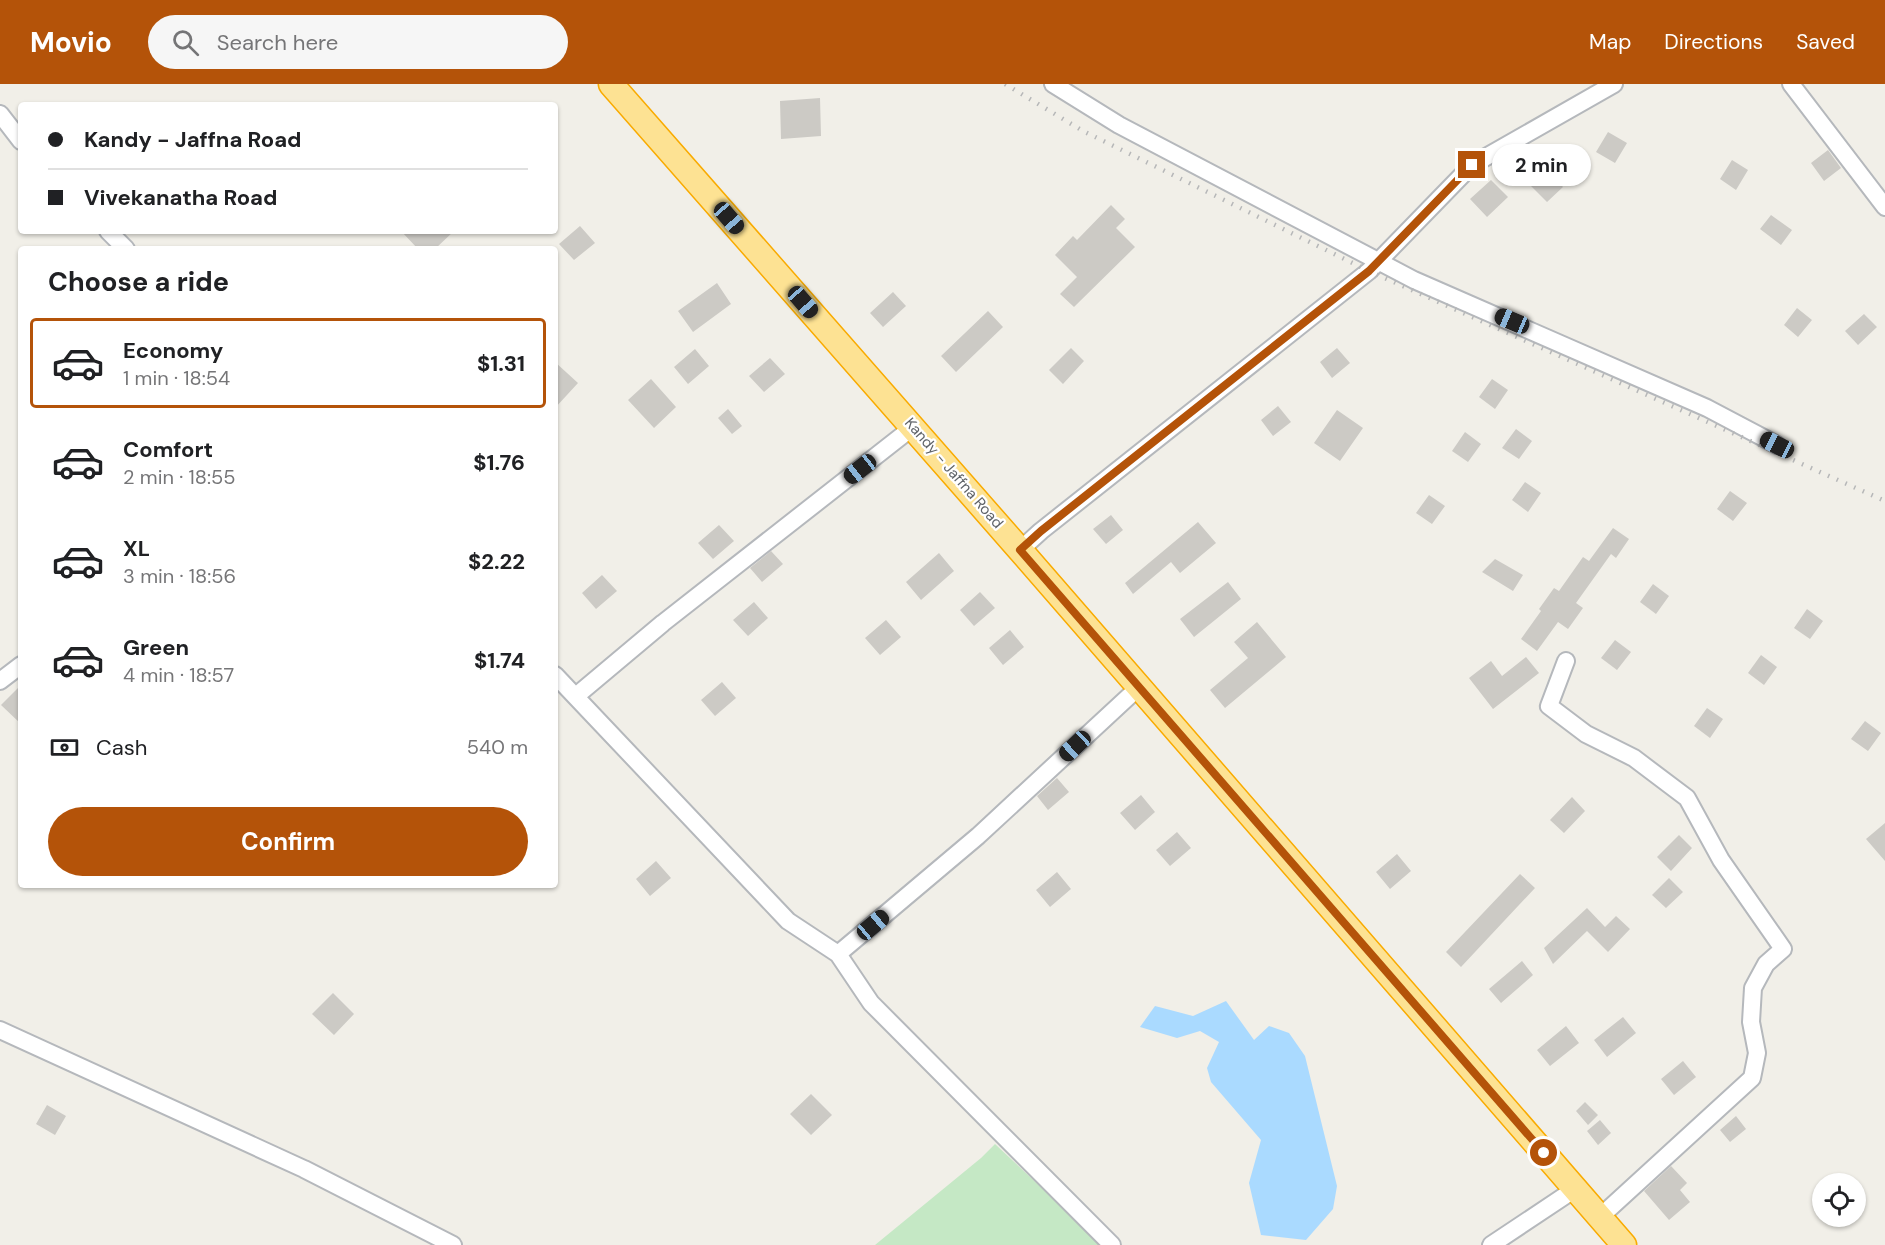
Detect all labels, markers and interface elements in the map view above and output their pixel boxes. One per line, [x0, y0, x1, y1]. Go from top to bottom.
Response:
search box [148, 15, 568, 69]
text: Movio [30, 24, 112, 61]
icon: search [169, 26, 202, 59]
text: Search here [217, 28, 338, 57]
text: Map [1589, 28, 1631, 56]
text: Directions [1664, 28, 1763, 56]
text: Saved [1796, 28, 1855, 56]
text: Kandy - Jaffna Road [84, 125, 301, 154]
callout: 2 min [1493, 144, 1592, 186]
route end [1458, 151, 1485, 178]
text: 2 min [1515, 152, 1568, 178]
text: Vivekanatha Road [84, 183, 277, 212]
car [710, 199, 748, 237]
text: Choose a ride [48, 264, 229, 299]
car [784, 283, 822, 321]
car [1492, 306, 1532, 336]
icon: car [51, 336, 105, 390]
text: Economy [123, 336, 223, 365]
text: $1.31 [477, 349, 525, 378]
text: 1 min · 18:54 [123, 365, 230, 391]
street label: Kandy - Jaffna Road [900, 413, 1008, 533]
car [1757, 429, 1797, 461]
icon: car [51, 435, 105, 489]
text: Comfort [123, 435, 213, 464]
text: $1.76 [473, 448, 525, 477]
car [840, 451, 880, 487]
text: 2 min · 18:55 [123, 464, 235, 490]
icon: car [51, 534, 105, 588]
text: XL [123, 534, 150, 563]
text: $2.22 [468, 547, 525, 576]
text: 3 min · 18:56 [123, 563, 236, 589]
icon: car [51, 633, 105, 687]
text: Green [123, 633, 189, 662]
text: $1.74 [474, 646, 525, 675]
text: 4 min · 18:57 [123, 662, 234, 688]
car [1056, 727, 1094, 765]
icon: cash [48, 731, 81, 764]
text: Cash [96, 733, 147, 762]
text: 540 m [467, 734, 528, 760]
button: Confirm [48, 807, 528, 876]
car [853, 907, 893, 943]
route start [1530, 1139, 1557, 1166]
map controls [1812, 1173, 1866, 1227]
button: locate [1812, 1173, 1866, 1227]

